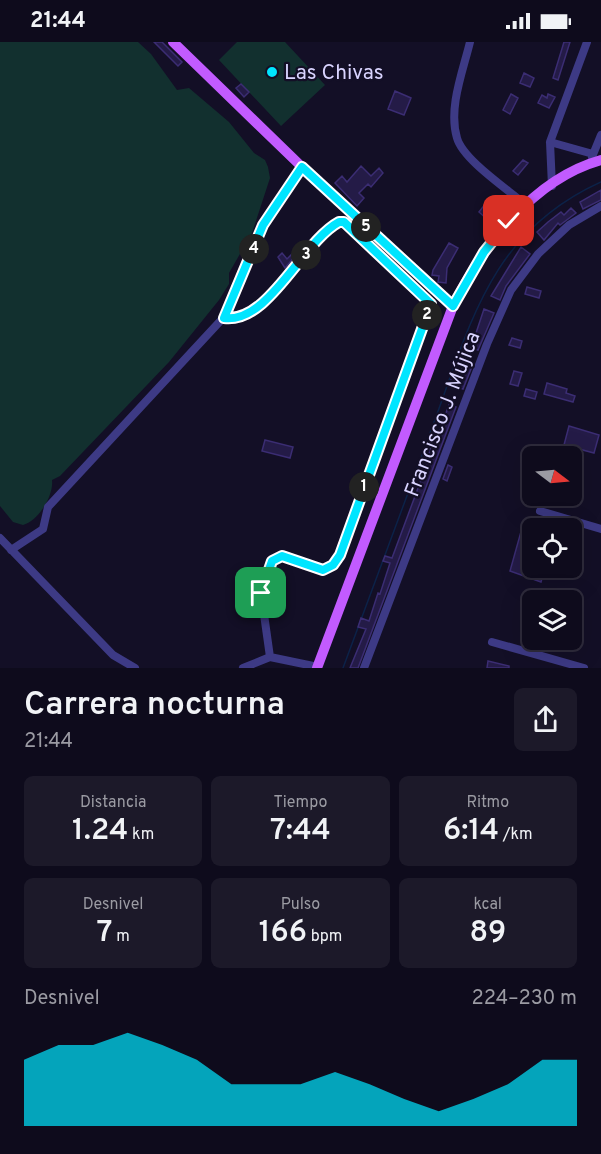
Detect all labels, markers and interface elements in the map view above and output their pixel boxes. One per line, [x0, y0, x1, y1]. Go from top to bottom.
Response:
text: 21:44 [30, 8, 86, 35]
place label: Las Chivas [284, 60, 384, 87]
marker: Las Chivas [265, 65, 279, 79]
pin [483, 195, 534, 246]
icon: check [492, 204, 525, 237]
pin: 5 [351, 212, 381, 242]
text: 5 [361, 217, 371, 237]
pin: 4 [239, 234, 269, 264]
text: 4 [249, 239, 259, 259]
pin: 3 [291, 240, 321, 270]
text: 3 [301, 245, 311, 265]
pin: 2 [412, 300, 442, 330]
text: 2 [422, 305, 432, 325]
street label: Francisco J. Mújica [399, 328, 487, 501]
north arrow [522, 446, 582, 506]
map controls [522, 446, 582, 650]
pin: 1 [349, 472, 379, 502]
text: 1 [361, 477, 367, 497]
button: locate [522, 518, 582, 578]
pin [235, 567, 286, 618]
icon: arrive [244, 576, 277, 609]
button: layers [522, 590, 582, 650]
text: Carrera nocturna [24, 685, 285, 727]
button: share [514, 688, 577, 751]
text: 21:44 [24, 729, 73, 755]
text: Distancia [80, 793, 146, 813]
text: Tiempo [273, 793, 328, 813]
text: Ritmo [466, 793, 509, 813]
text: 1.24 [72, 813, 128, 850]
text: 7:44 [270, 813, 331, 850]
text: 6:14 [443, 813, 499, 850]
text: km [128, 825, 154, 845]
text: /km [499, 825, 533, 845]
text: Desnivel [83, 895, 144, 915]
text: Pulso [281, 895, 320, 915]
text: kcal [474, 895, 502, 915]
text: 7 [97, 915, 112, 952]
text: 166 [259, 915, 307, 952]
text: 89 [469, 915, 506, 952]
text: m [112, 927, 130, 947]
text: bpm [307, 927, 342, 947]
text: Desnivel [24, 986, 100, 1012]
text: 224–230 m [472, 986, 577, 1012]

